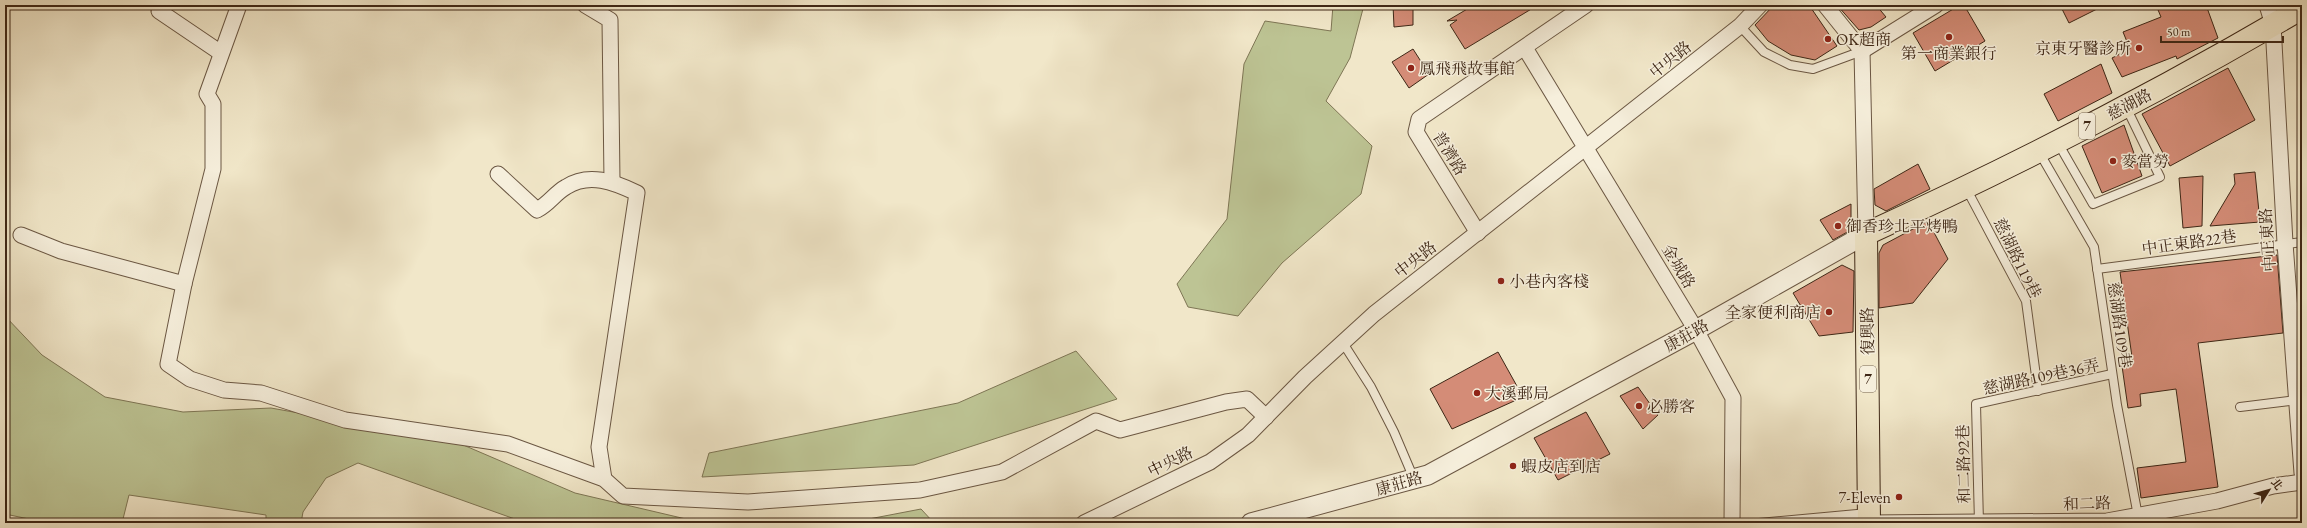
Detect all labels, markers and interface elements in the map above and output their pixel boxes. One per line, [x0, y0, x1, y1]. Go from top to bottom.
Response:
scale bar [2161, 18, 2283, 44]
text: 50 m [2167, 24, 2191, 40]
place label: OK超商 [1836, 29, 1891, 50]
marker: 第一商業銀行 [1944, 32, 1954, 42]
marker: OK超商 [1823, 34, 1833, 44]
street label: 中央路 [1645, 36, 1696, 83]
place label: 京東牙醫診所 [2035, 38, 2131, 59]
place label: 第一商業銀行 [1901, 43, 1997, 64]
marker: 京東牙醫診所 [2134, 43, 2144, 53]
place label: 鳳飛飛故事館 [1419, 58, 1515, 79]
marker: 鳳飛飛故事館 [1406, 63, 1416, 73]
street label: 慈湖路 [2103, 84, 2155, 125]
road number: 7 [2079, 113, 2095, 139]
street label: 普濟路 [1428, 127, 1471, 179]
place label: 麥當勞 [2121, 151, 2169, 172]
marker: 麥當勞 [2108, 156, 2118, 166]
street label: 中正東路 [2255, 207, 2280, 273]
street label: 慈湖路119巷 [1989, 214, 2046, 302]
place label: 御香珍北平烤鴨 [1846, 216, 1958, 237]
marker: 御香珍北平烤鴨 [1833, 221, 1843, 231]
street label: 中正東路22巷 [2140, 225, 2238, 260]
street label: 中央路 [1390, 236, 1441, 282]
street label: 金城路 [1657, 240, 1700, 292]
place label: 小巷內客棧 [1509, 271, 1589, 292]
marker: 小巷內客棧 [1496, 276, 1506, 286]
street label: 慈湖路109巷 [2103, 281, 2136, 370]
place label: 全家便利商店 [1725, 302, 1821, 323]
marker: 全家便利商店 [1824, 307, 1834, 317]
street label: 復興路 [1857, 307, 1878, 355]
street label: 康莊路 [1660, 315, 1712, 356]
street label: 慈湖路109巷36弄 [1981, 354, 2101, 399]
road number: 7 [1860, 366, 1876, 392]
place label: 大溪郵局 [1485, 383, 1549, 404]
marker: 大溪郵局 [1472, 388, 1482, 398]
place label: 必勝客 [1647, 396, 1695, 417]
marker: 必勝客 [1634, 401, 1644, 411]
street label: 和二路92巷 [1952, 424, 1975, 504]
street label: 中央路 [1144, 441, 1196, 481]
place label: 蝦皮店到店 [1521, 456, 1601, 477]
marker: 蝦皮店到店 [1508, 461, 1518, 471]
street label: 康莊路 [1373, 467, 1425, 500]
north arrow [2249, 470, 2289, 510]
text: 北 [2268, 475, 2286, 493]
place label: 7-Eleven [1839, 487, 1892, 508]
marker: 7-Eleven [1894, 492, 1904, 502]
street label: 和二路 [2063, 492, 2111, 515]

